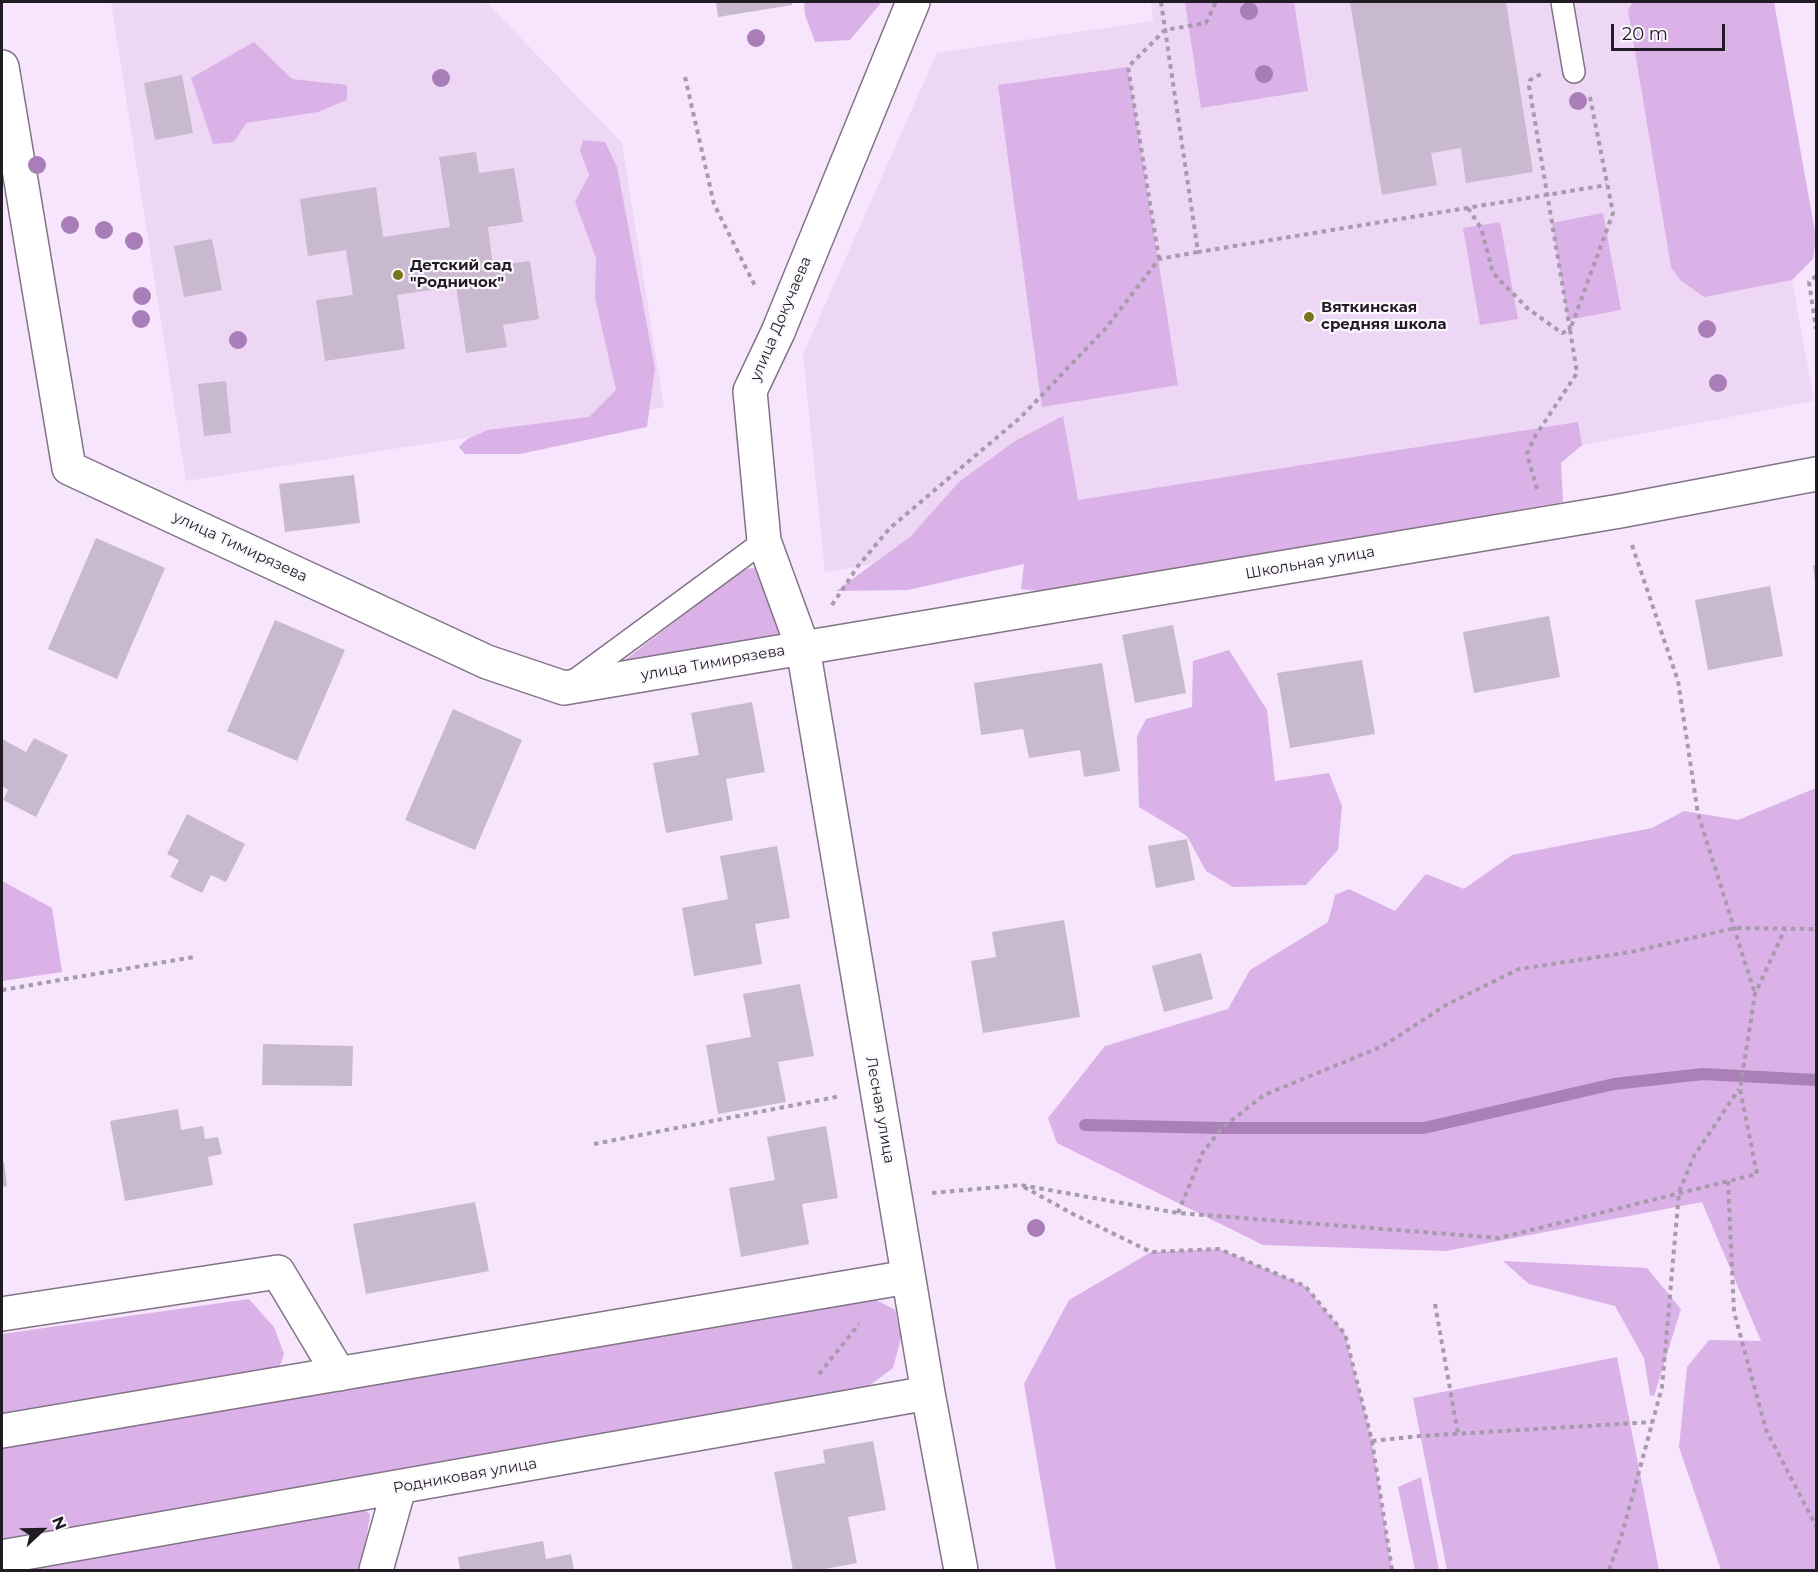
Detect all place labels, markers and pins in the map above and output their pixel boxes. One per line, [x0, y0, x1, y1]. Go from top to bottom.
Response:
place label: Детский сад "Родничок" [410, 257, 512, 292]
marker: Детский сад "Родничок" [391, 268, 405, 282]
place label: Вяткинская средняя школа [1321, 299, 1447, 334]
marker: Вяткинская средняя школа [1302, 310, 1316, 324]

